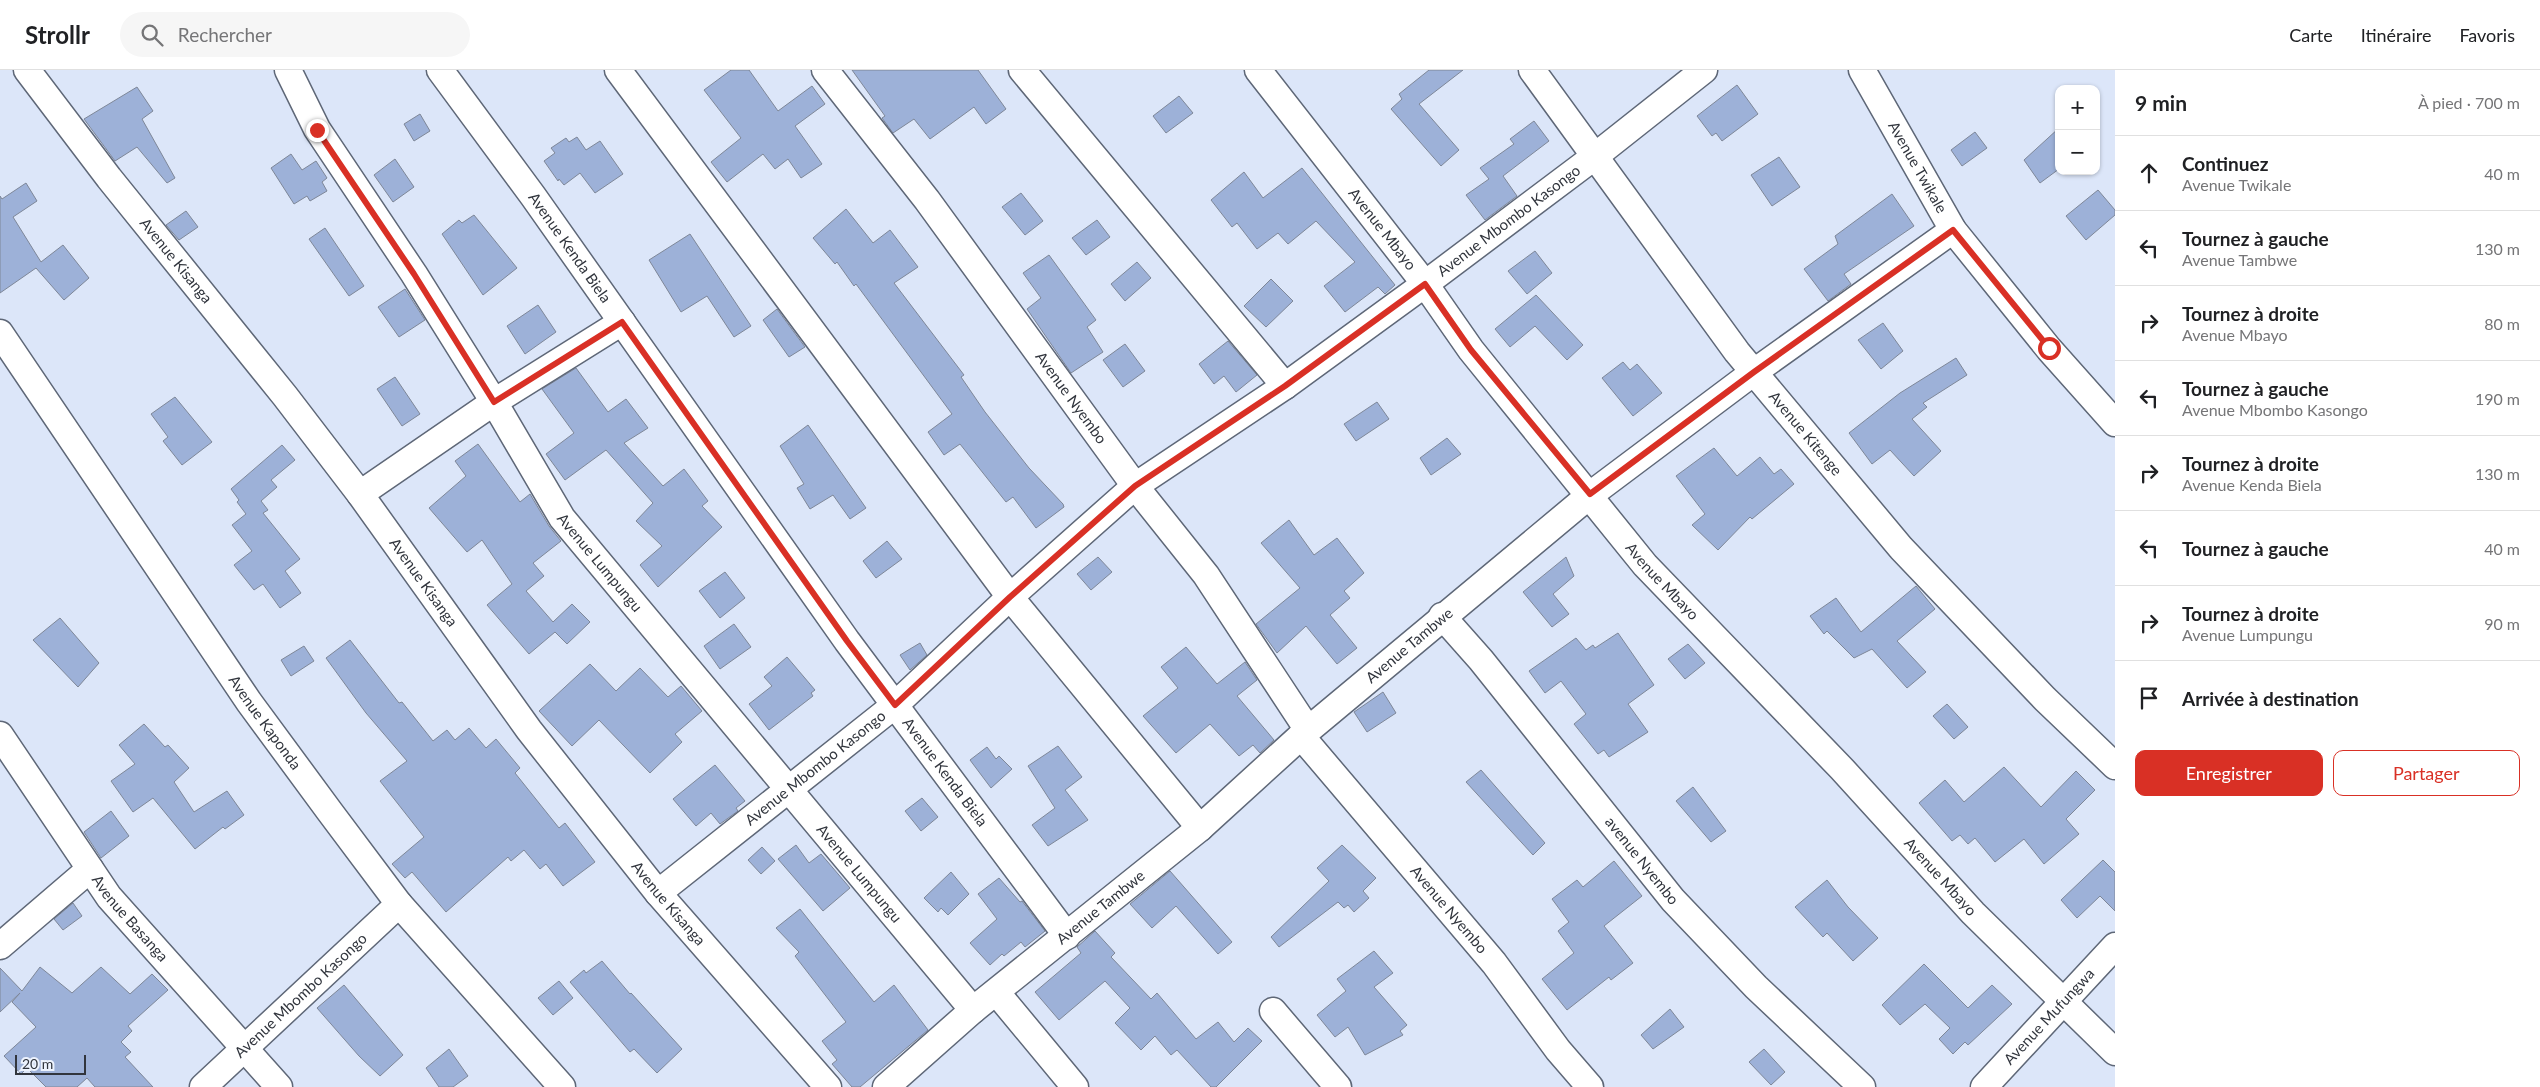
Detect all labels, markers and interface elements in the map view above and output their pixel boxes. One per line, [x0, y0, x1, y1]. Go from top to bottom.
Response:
search box [120, 12, 470, 57]
text: Strollr [25, 20, 90, 49]
icon: search [138, 21, 166, 49]
text: Rechercher [178, 23, 272, 46]
text: Carte [2289, 24, 2333, 46]
text: Itinéraire [2361, 24, 2431, 46]
text: Favoris [2459, 24, 2515, 46]
map controls [2055, 85, 2100, 175]
button: + [2055, 85, 2100, 130]
text: 9 min [2135, 90, 2187, 115]
text: À pied · 700 m [2418, 93, 2520, 112]
street label: Avenue Twikale [1885, 118, 1951, 216]
route end [306, 119, 329, 142]
button: − [2055, 130, 2100, 175]
text: Continuez [2182, 152, 2268, 175]
icon: ahead [2135, 159, 2163, 187]
street label: Avenue Mbombo Kasongo [1433, 161, 1583, 280]
text: 40 m [2484, 164, 2520, 183]
text: Avenue Twikale [2182, 175, 2291, 194]
street label: Avenue Mbayo [1345, 184, 1421, 273]
street label: Avenue Kenda Biela [525, 189, 615, 306]
street label: Avenue Kisanga [137, 214, 217, 307]
text: Tournez à gauche [2182, 227, 2329, 250]
icon: left [2135, 234, 2163, 262]
text: 130 m [2475, 239, 2520, 258]
text: Avenue Tambwe [2182, 250, 2297, 269]
text: Tournez à droite [2182, 302, 2319, 325]
icon: right [2135, 309, 2163, 337]
text: 80 m [2484, 314, 2520, 333]
text: Avenue Mbayo [2182, 325, 2288, 344]
route start [2038, 337, 2061, 360]
street label: Avenue Nyembo [1032, 348, 1111, 447]
text: Tournez à gauche [2182, 377, 2329, 400]
icon: left [2135, 384, 2163, 412]
street label: Avenue Kitenge [1766, 387, 1846, 479]
text: 190 m [2475, 389, 2520, 408]
text: Avenue Mbombo Kasongo [2182, 400, 2368, 419]
text: Tournez à droite [2182, 452, 2319, 475]
icon: right [2135, 459, 2163, 487]
text: 130 m [2475, 464, 2520, 483]
text: Avenue Kenda Biela [2182, 475, 2322, 494]
street label: Avenue Lumpungu [554, 509, 647, 615]
street label: Avenue Kisanga [386, 534, 462, 630]
icon: left [2135, 534, 2163, 562]
text: Tournez à gauche [2182, 537, 2329, 560]
street label: Avenue Mbayo [1622, 538, 1703, 623]
text: 40 m [2484, 539, 2520, 558]
text: Tournez à droite [2182, 602, 2319, 625]
street label: Avenue Tambwe [1362, 603, 1456, 686]
icon: right [2135, 609, 2163, 637]
text: 90 m [2484, 614, 2520, 633]
text: Avenue Lumpungu [2182, 625, 2313, 644]
street label: Avenue Kaponda [225, 671, 306, 773]
icon: arrive [2135, 684, 2163, 712]
text: Arrivée à destination [2182, 687, 2359, 710]
street label: Avenue Mbombo Kasongo [741, 706, 889, 829]
street label: Avenue Kenda Biela [899, 714, 992, 830]
button: Enregistrer [2135, 750, 2323, 796]
button: Partager [2333, 750, 2520, 796]
street label: avenue Nyembo [1602, 813, 1683, 908]
street label: Avenue Lumpungu [814, 820, 906, 926]
street label: Avenue Mbayo [1901, 834, 1981, 919]
street label: Avenue Kisanga [628, 857, 710, 949]
street label: Avenue Nyembo [1407, 862, 1492, 957]
street label: Avenue Tambwe [1052, 866, 1148, 948]
street label: Avenue Basanga [89, 871, 172, 965]
street label: Avenue Mbombo Kasongo [230, 929, 370, 1061]
street label: Avenue Mufungwa [2000, 964, 2098, 1068]
scale bar [15, 1052, 86, 1075]
text: 20 m [22, 1055, 53, 1072]

